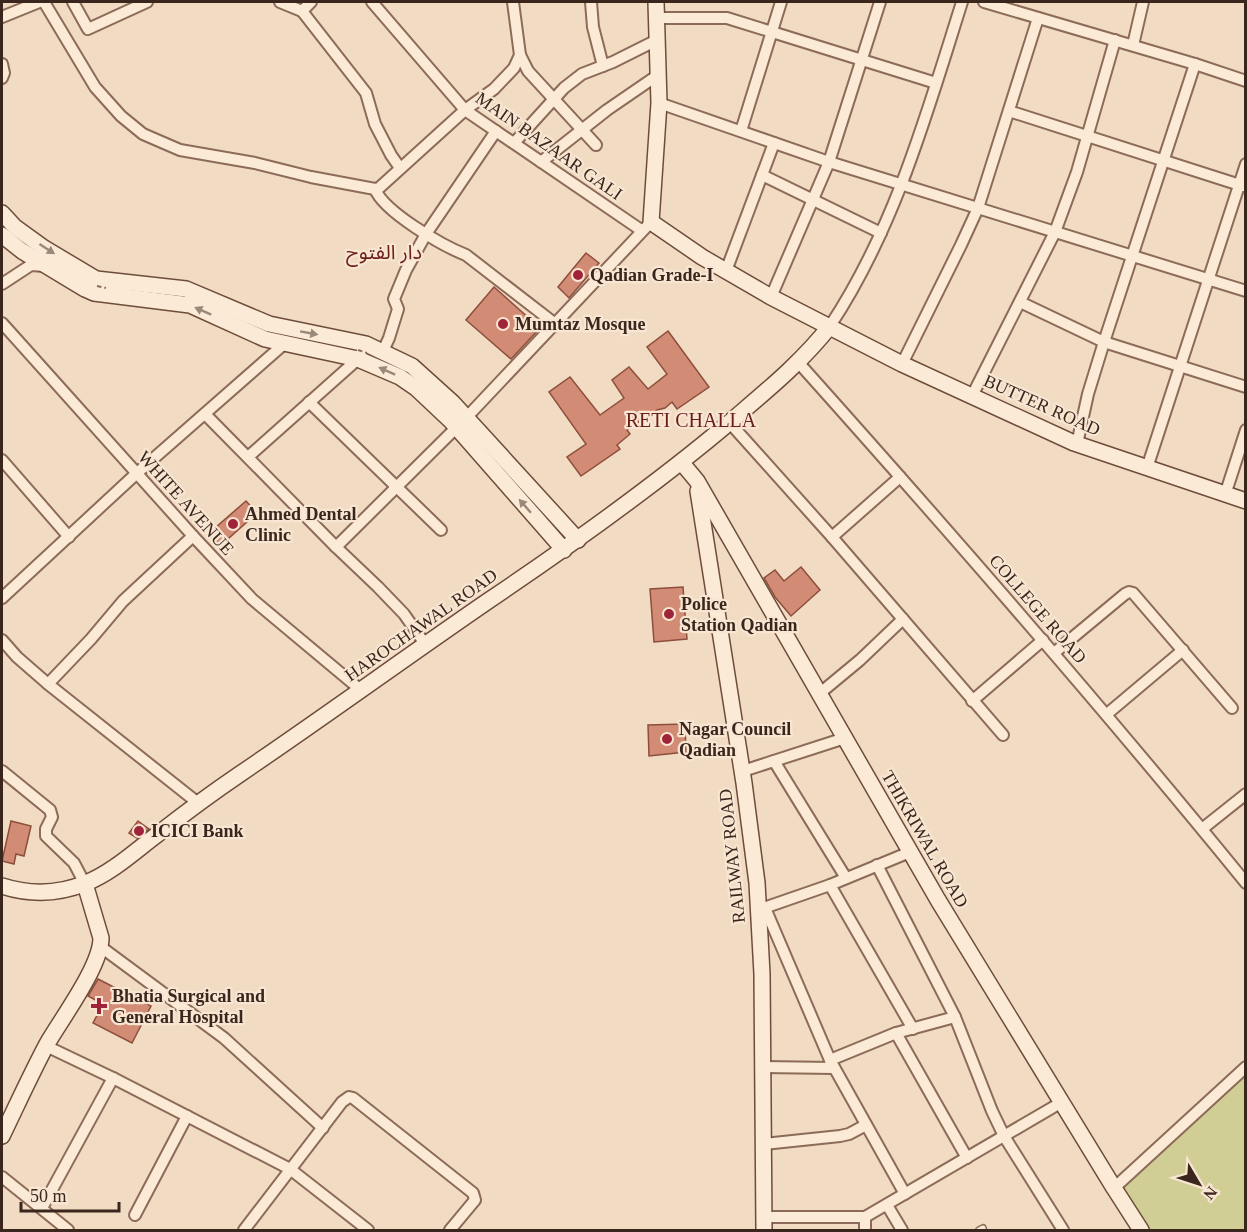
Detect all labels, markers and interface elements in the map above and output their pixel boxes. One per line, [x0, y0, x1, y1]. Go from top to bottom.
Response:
street label: MAIN BAZAAR GALI [472, 88, 626, 204]
district label: دار الفتوح [346, 241, 422, 267]
one-way arrow [39, 243, 55, 254]
place label: Qadian Grade-I [590, 265, 714, 285]
marker: Qadian Grade-I [571, 268, 585, 282]
one-way arrow [194, 306, 211, 315]
place label: Mumtaz Mosque [515, 314, 645, 334]
marker: Mumtaz Mosque [496, 317, 510, 331]
one-way arrow [299, 329, 318, 338]
one-way arrow [378, 366, 395, 375]
street label: BUTTER ROAD [981, 370, 1103, 440]
district label: RETI CHALLA [626, 409, 757, 431]
street label: WHITE AVENUE [134, 447, 238, 559]
one-way arrow [519, 499, 532, 514]
place label: Ahmed Dental Clinic [245, 504, 357, 545]
marker: Ahmed Dental Clinic [226, 517, 240, 531]
street label: COLLEGE ROAD [985, 551, 1091, 667]
street label: HAROCHAWAL ROAD [341, 565, 501, 685]
place label: Police Station Qadian [681, 594, 798, 635]
marker: Police Station Qadian [662, 607, 676, 621]
place label: Nagar Council Qadian [679, 719, 791, 760]
marker: Nagar Council Qadian [660, 732, 674, 746]
street label: THIKRIWAL ROAD [878, 767, 972, 911]
street label: RAILWAY ROAD [715, 788, 749, 924]
place label: ICICI Bank [151, 821, 244, 841]
marker: ICICI Bank [132, 824, 146, 838]
place label: Bhatia Surgical and General Hospital [112, 986, 265, 1027]
marker: Bhatia Surgical and General Hospital [90, 997, 108, 1015]
north arrow [1169, 1154, 1229, 1214]
scale bar [21, 1175, 118, 1213]
text: N [1200, 1183, 1221, 1203]
text: 50 m [30, 1186, 67, 1206]

